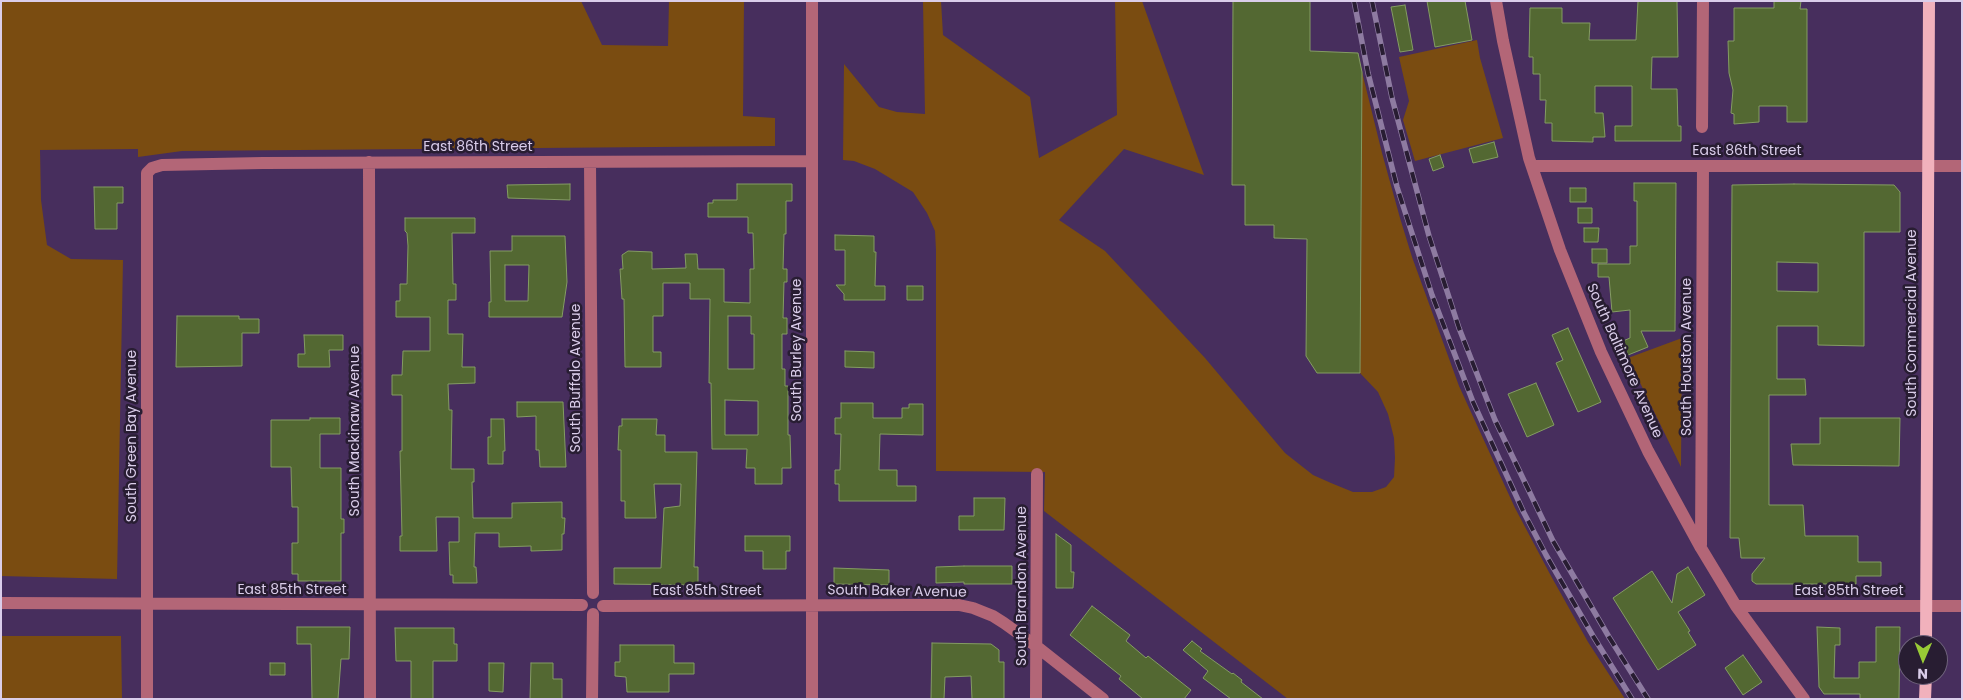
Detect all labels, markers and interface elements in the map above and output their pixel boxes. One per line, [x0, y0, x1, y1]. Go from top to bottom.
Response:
street label: East 86th Street [423, 139, 533, 155]
street label: East 86th Street [1692, 143, 1802, 159]
street label: South Commercial Avenue [1904, 229, 1920, 417]
street label: South Burley Avenue [789, 278, 805, 422]
street label: South Houston Avenue [1679, 278, 1695, 436]
street label: South Baltimore Avenue [1582, 281, 1666, 441]
street label: South Buffalo Avenue [568, 304, 584, 452]
street label: South Mackinaw Avenue [347, 346, 363, 516]
street label: South Green Bay Avenue [124, 350, 140, 522]
street label: South Brandon Avenue [1014, 506, 1030, 666]
street label: East 85th Street [237, 582, 347, 598]
street label: South Baker Avenue [827, 582, 967, 602]
street label: East 85th Street [652, 583, 762, 599]
street label: East 85th Street [1794, 583, 1904, 599]
north arrow [1898, 635, 1948, 685]
text: N [1917, 664, 1928, 684]

